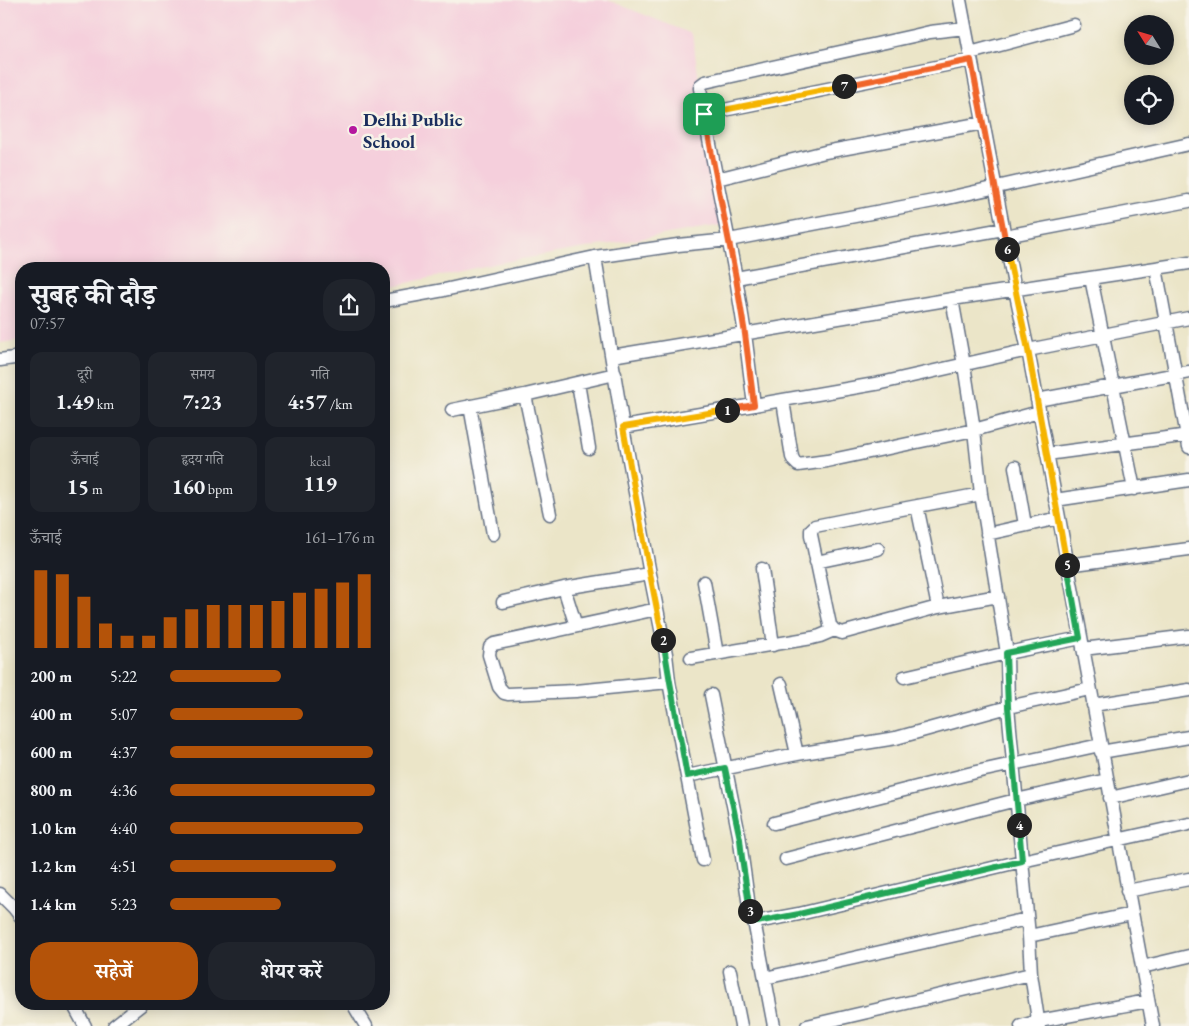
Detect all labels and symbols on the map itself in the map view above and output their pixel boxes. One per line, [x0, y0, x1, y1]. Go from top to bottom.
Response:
north arrow [1124, 15, 1174, 65]
pin: 7 [832, 74, 856, 98]
pin [683, 93, 725, 135]
place label: Delhi Public School [363, 107, 463, 154]
marker: Delhi Public School [347, 124, 359, 136]
pin: 6 [994, 236, 1020, 262]
pin: 1 [714, 398, 740, 422]
pin: 5 [1054, 552, 1080, 578]
pin: 2 [650, 628, 676, 652]
pin: 4 [1006, 812, 1032, 838]
pin: 3 [738, 898, 762, 924]

